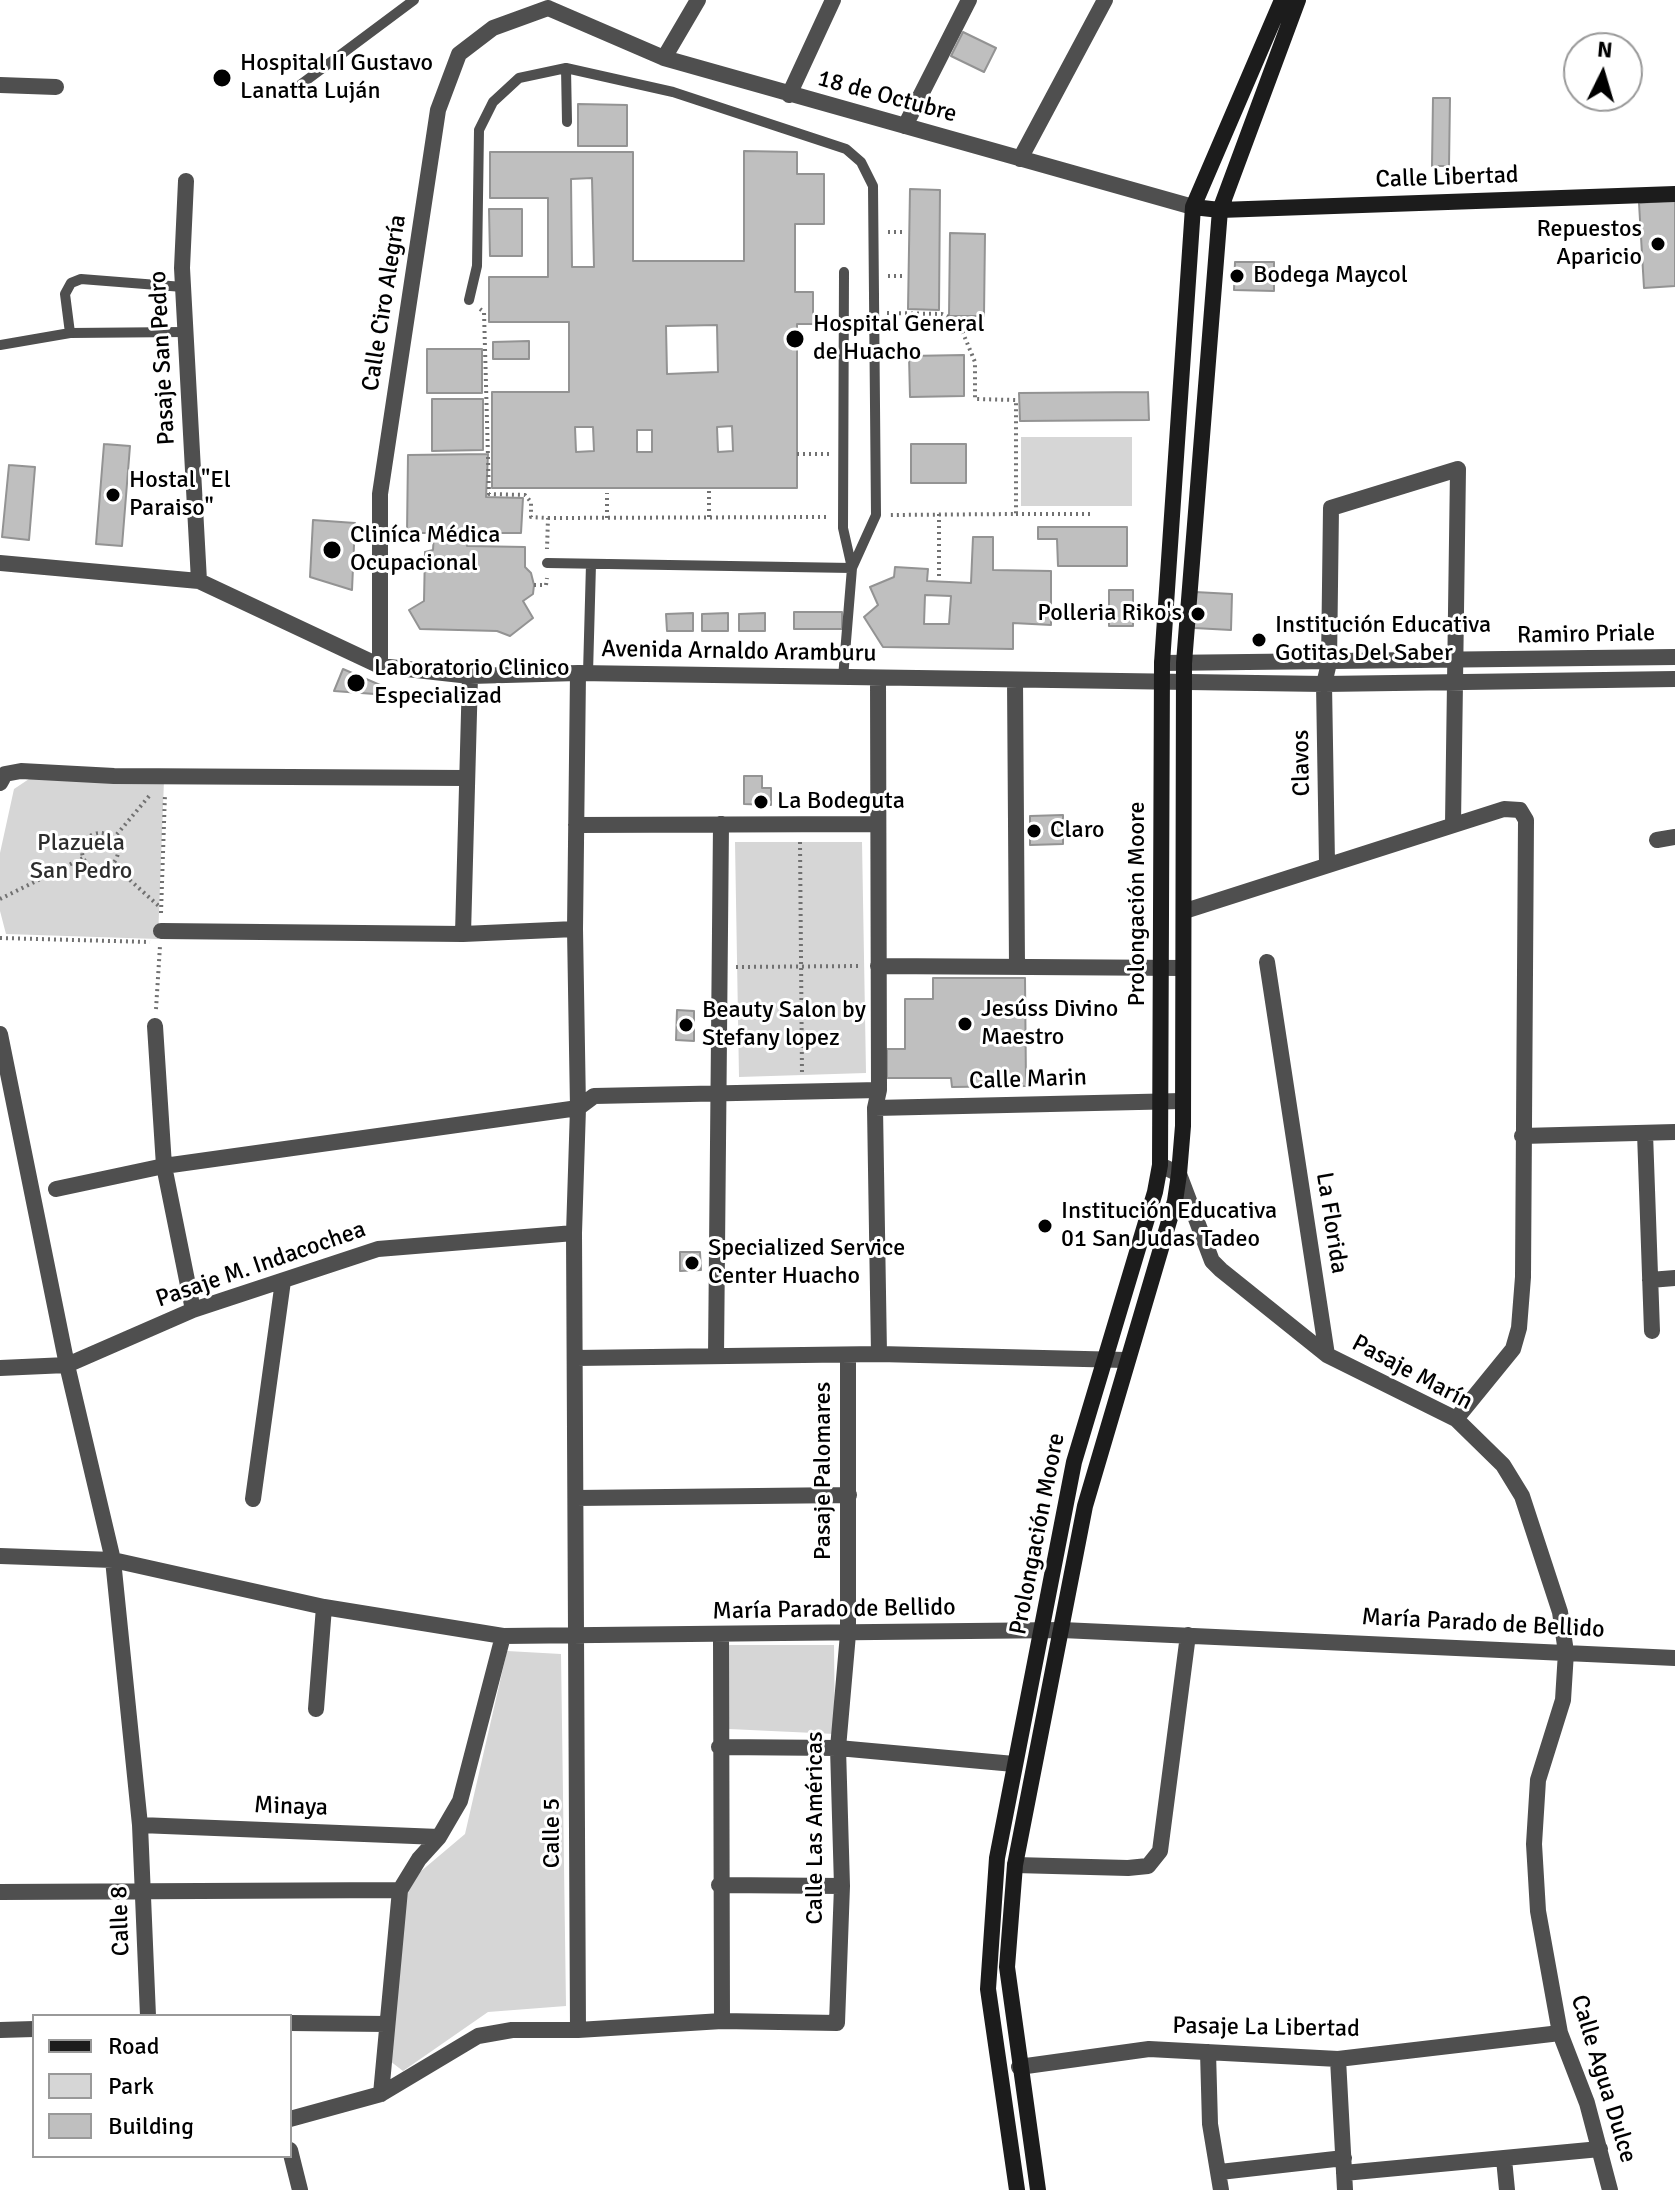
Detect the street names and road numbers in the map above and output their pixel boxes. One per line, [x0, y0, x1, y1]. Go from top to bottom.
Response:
street label: 18 de Octubre [814, 65, 960, 129]
street label: Calle Libertad [1375, 161, 1519, 195]
street label: Calle Ciro Alegría [357, 213, 413, 393]
street label: Pasaje San Pedro [144, 270, 182, 446]
street label: Ramiro Priale [1517, 619, 1655, 651]
street label: Avenida Arnaldo Aramburu [601, 635, 877, 669]
street label: Clavos [1287, 729, 1317, 797]
street label: Prolongación Moore [1124, 802, 1152, 1006]
street label: Calle Marin [969, 1064, 1087, 1096]
street label: La Florida [1309, 1170, 1353, 1276]
street label: Pasaje M. Indacochea [152, 1216, 370, 1314]
street label: Pasaje Marín [1347, 1329, 1477, 1417]
street label: Pasaje Palomares [810, 1382, 838, 1560]
street label: Prolongación Moore [1004, 1431, 1072, 1637]
street label: María Parado de Bellido [712, 1593, 956, 1627]
street label: María Parado de Bellido [1361, 1603, 1605, 1645]
street label: Calle Las Américas [802, 1731, 830, 1925]
street label: Minaya [254, 1791, 328, 1823]
street label: Calle 5 [539, 1798, 567, 1868]
street label: Calle 8 [105, 1885, 137, 1957]
street label: Calle Agua Dulce [1564, 1992, 1642, 2166]
street label: Pasaje La Libertad [1172, 2012, 1360, 2044]

